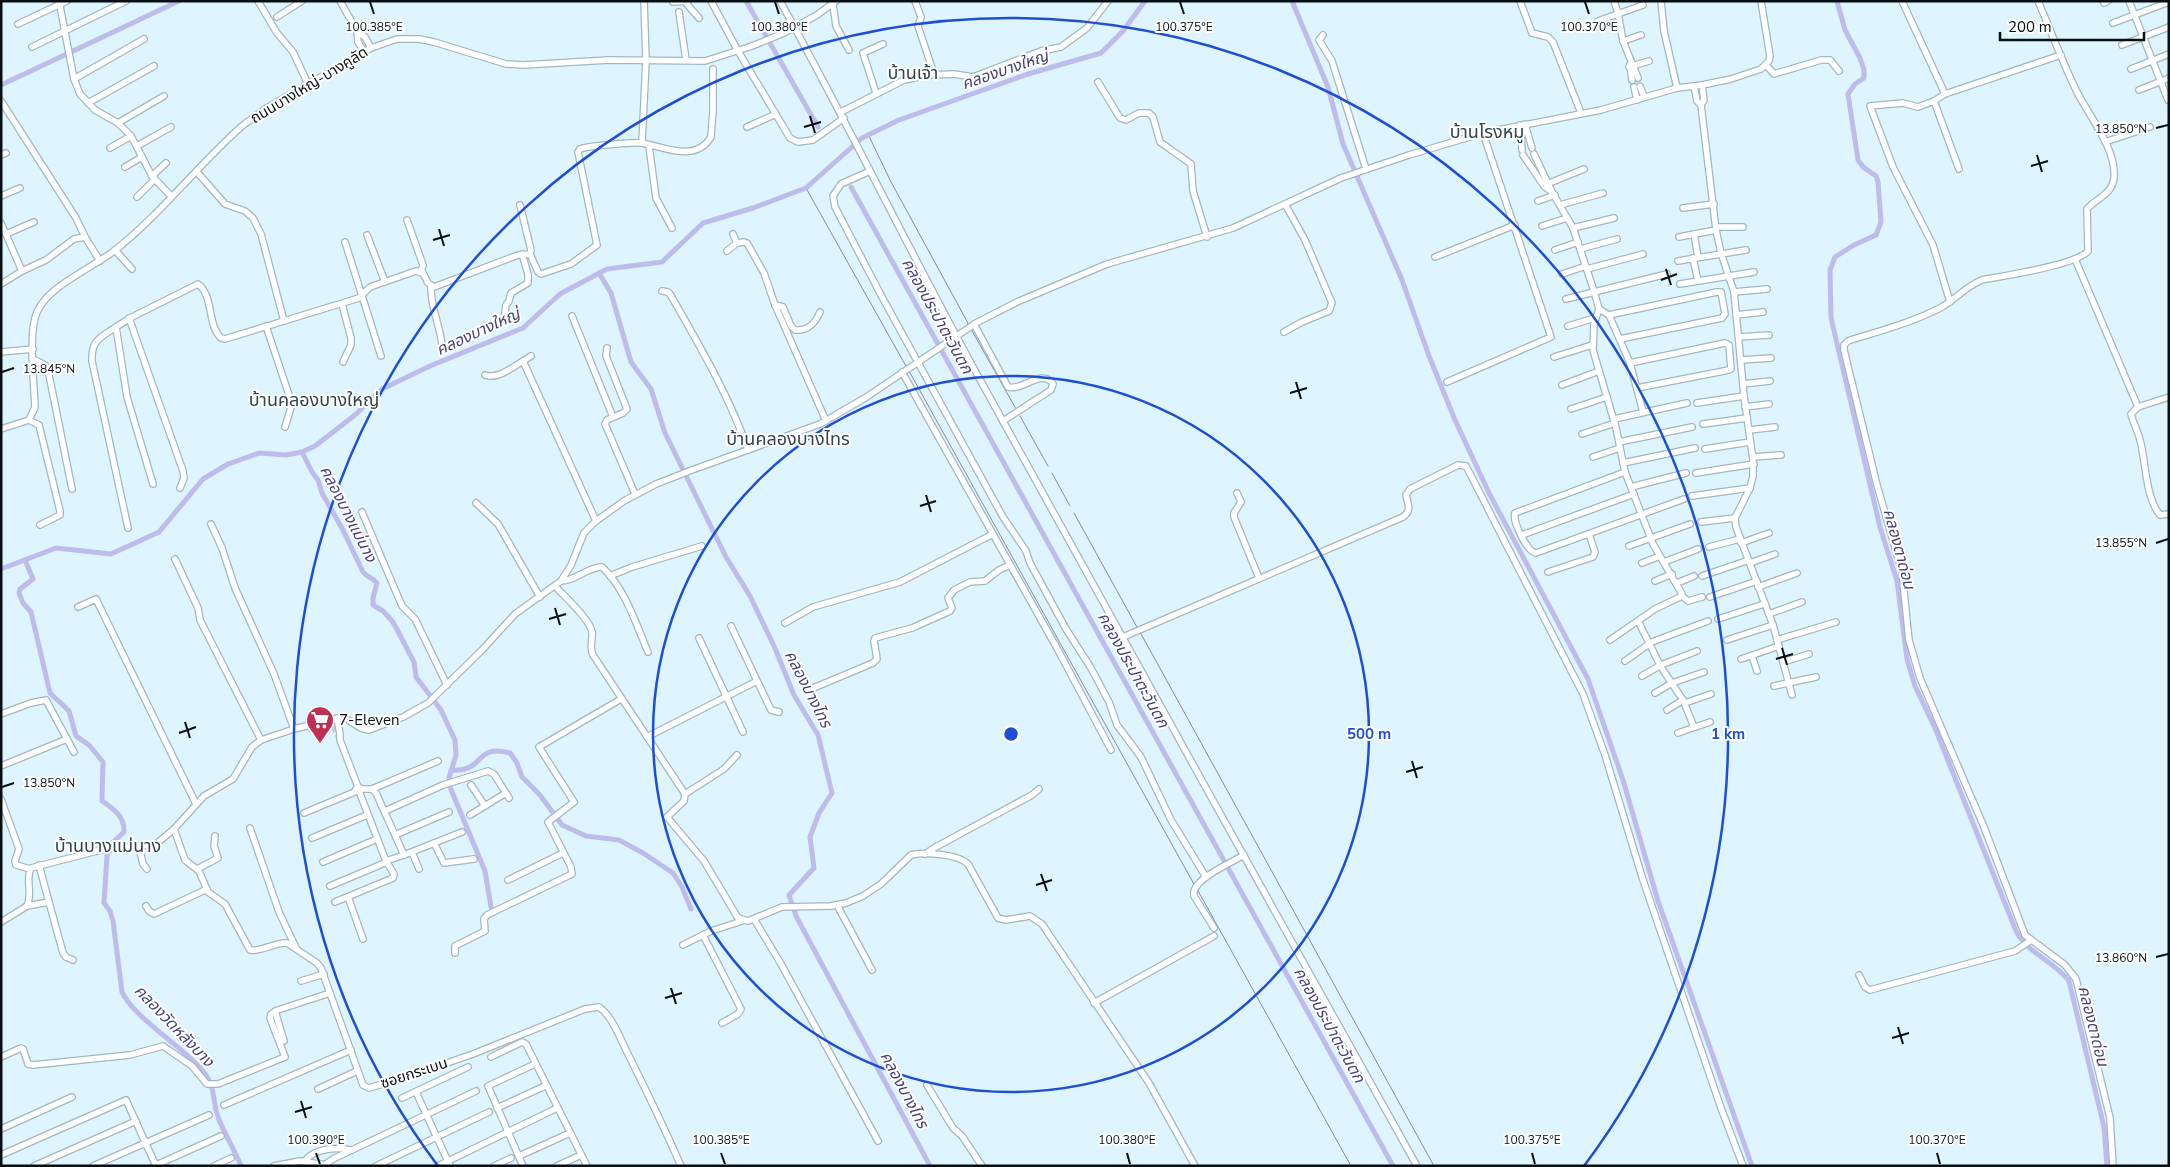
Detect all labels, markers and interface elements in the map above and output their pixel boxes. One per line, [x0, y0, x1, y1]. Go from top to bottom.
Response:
scale bar [2000, 10, 2144, 42]
text: 200 m [2008, 17, 2052, 37]
text: 100.385°E [345, 19, 403, 35]
text: 100.380°E [750, 19, 808, 35]
text: 100.375°E [1155, 19, 1213, 35]
text: 100.370°E [1560, 19, 1618, 35]
street label: ถนนบางใหญ่-บางคูลัด [246, 42, 372, 128]
water label: คลองบางใหญ่ [959, 44, 1053, 95]
district label: บ้านเจ้า [888, 61, 938, 85]
district label: บ้านโรงหมู [1450, 120, 1524, 144]
text: 13.850°N [2095, 121, 2147, 137]
water label: คลองประปาตะวันตก [896, 254, 979, 379]
water label: คลองบางใหญ่ [433, 302, 525, 361]
text: 13.845°N [23, 361, 75, 377]
district label: บ้านคลองบางใหญ่ [249, 388, 379, 412]
district label: บ้านคลองบางไทร [726, 427, 850, 451]
water label: คลองบางแม่นาง [314, 462, 382, 567]
water label: คลองตาด่อน [1878, 506, 1921, 593]
text: 13.855°N [2095, 535, 2147, 551]
water label: คลองประปาตะวันตก [1092, 608, 1175, 733]
water label: คลองบางไทร [779, 647, 837, 732]
supermarket icon: 7-Eleven [305, 705, 335, 744]
place label: 7-Eleven [339, 710, 399, 730]
text: 500 m [1347, 724, 1391, 744]
text: 1 km [1711, 724, 1745, 744]
centre of rings [1002, 725, 1020, 743]
text: 13.850°N [23, 775, 75, 791]
district label: บ้านบางแม่นาง [55, 834, 161, 858]
text: 13.860°N [2095, 950, 2147, 966]
water label: คลองประปาตะวันตก [1288, 963, 1371, 1088]
water label: คลองวัดหลังบาง [129, 980, 220, 1073]
water label: คลองตาด่อน [2072, 983, 2114, 1070]
water label: คลองบางไทร [875, 1048, 934, 1133]
street label: ซอยกระเบน [378, 1053, 450, 1093]
text: 100.390°E [287, 1132, 345, 1148]
text: 100.385°E [692, 1132, 750, 1148]
text: 100.380°E [1098, 1132, 1156, 1148]
text: 100.375°E [1503, 1132, 1561, 1148]
text: 100.370°E [1908, 1132, 1966, 1148]

